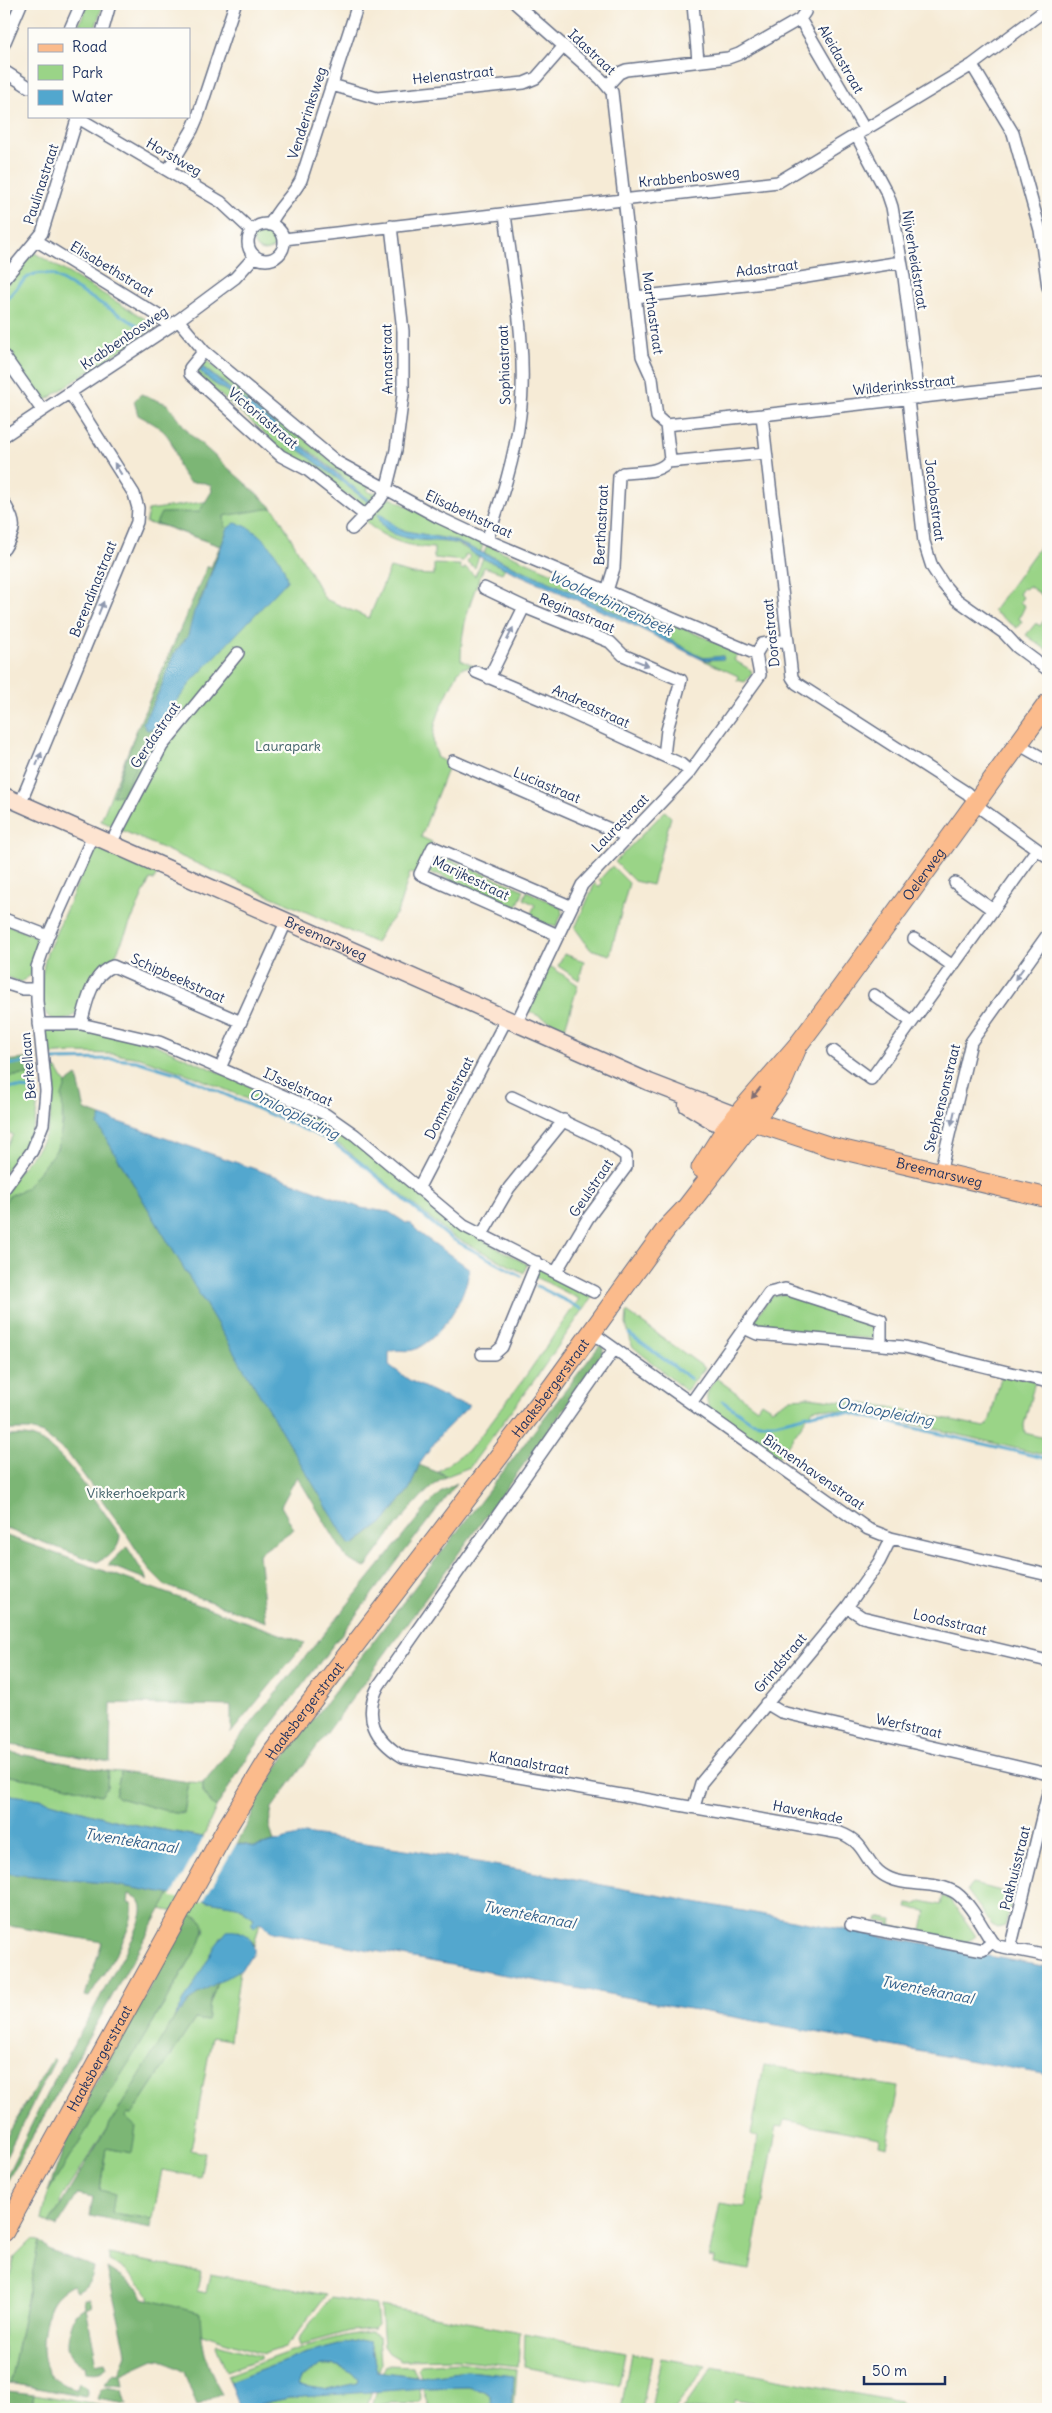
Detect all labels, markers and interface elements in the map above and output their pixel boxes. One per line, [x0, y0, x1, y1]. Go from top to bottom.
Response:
street label: Aleidastraat [814, 21, 868, 97]
street label: Idastraat [564, 25, 620, 79]
legend [28, 28, 190, 118]
text: Road [72, 37, 107, 56]
street label: Helenastraat [411, 62, 495, 88]
text: Park [72, 63, 103, 82]
street label: Venderinksweg [284, 64, 330, 162]
text: Water [72, 87, 113, 106]
street label: Horstweg [143, 134, 205, 180]
street label: Paulinastraat [19, 141, 63, 227]
street label: Krabbenbosweg [638, 163, 740, 191]
street label: Nijverheidstraat [898, 209, 932, 311]
street label: Elisabethstraat [67, 237, 157, 301]
street label: Adastraat [735, 255, 799, 281]
street label: Marthastraat [638, 271, 668, 356]
street label: Krabbenbosweg [77, 302, 171, 374]
street label: Annastraat [377, 323, 397, 394]
street label: Sophiastraat [494, 324, 514, 405]
street label: Wilderinksstraat [852, 371, 956, 399]
street label: Victoriastraat [224, 384, 302, 453]
street label: Jacobastraat [921, 458, 949, 543]
one-way arrow [114, 462, 123, 476]
street label: Berthastraat [590, 484, 612, 566]
street label: Elisabethstraat [422, 486, 516, 542]
street label: Berendinastraat [65, 538, 121, 640]
water label: Woolderbinnenbeek [546, 566, 677, 640]
street label: Reginastraat [536, 589, 618, 637]
street label: Dorastraat [758, 598, 784, 668]
one-way arrow [98, 601, 105, 616]
one-way arrow [507, 627, 515, 641]
one-way arrow [635, 659, 650, 667]
street label: Andreastraat [549, 680, 633, 732]
street label: Gerdastraat [126, 698, 184, 772]
park label: Laurapark [255, 737, 321, 755]
one-way arrow [35, 751, 43, 766]
street label: Luciastraat [511, 763, 584, 807]
street label: Laurastraat [588, 790, 653, 856]
street label: Oelerweg [898, 844, 949, 904]
street label: Marijkestraat [430, 852, 513, 904]
street label: Breemarsweg [282, 913, 370, 965]
street label: Schipbeekstraat [128, 949, 228, 1007]
one-way arrow [1014, 967, 1025, 980]
street label: Berkellaan [16, 1032, 40, 1100]
street label: Stephensonstraat [920, 1042, 964, 1154]
street label: Dommelstraat [420, 1053, 478, 1142]
street label: IJsselstraat [261, 1064, 336, 1110]
water label: Omloopleiding [246, 1084, 344, 1144]
one-way arrow [750, 1087, 761, 1100]
one-way arrow [948, 1111, 956, 1126]
street label: Breemarsweg [894, 1154, 984, 1191]
street label: Geulstraat [565, 1155, 617, 1221]
street label: Haaksbergerstraat [508, 1335, 593, 1441]
water label: Omloopleiding [835, 1393, 936, 1430]
street label: Binnenhavenstraat [760, 1430, 869, 1514]
park label: Vikkerhoekpark [87, 1484, 185, 1502]
street label: Loodsstraat [911, 1605, 989, 1639]
street label: Grindstraat [750, 1629, 810, 1697]
street label: Haaksbergerstraat [261, 1658, 348, 1763]
street label: Werfstraat [874, 1710, 944, 1742]
street label: Kanaalstraat [488, 1747, 571, 1779]
street label: Havenkade [771, 1796, 845, 1828]
water label: Twentekanaal [83, 1824, 181, 1858]
street label: Pakhuisstraat [996, 1824, 1034, 1912]
water label: Twentekanaal [481, 1896, 579, 1933]
water label: Twentekanaal [879, 1971, 977, 2008]
street label: Haaksbergerstraat [63, 2002, 136, 2115]
scale bar [864, 2353, 946, 2385]
text: 50 m [872, 2361, 907, 2380]

